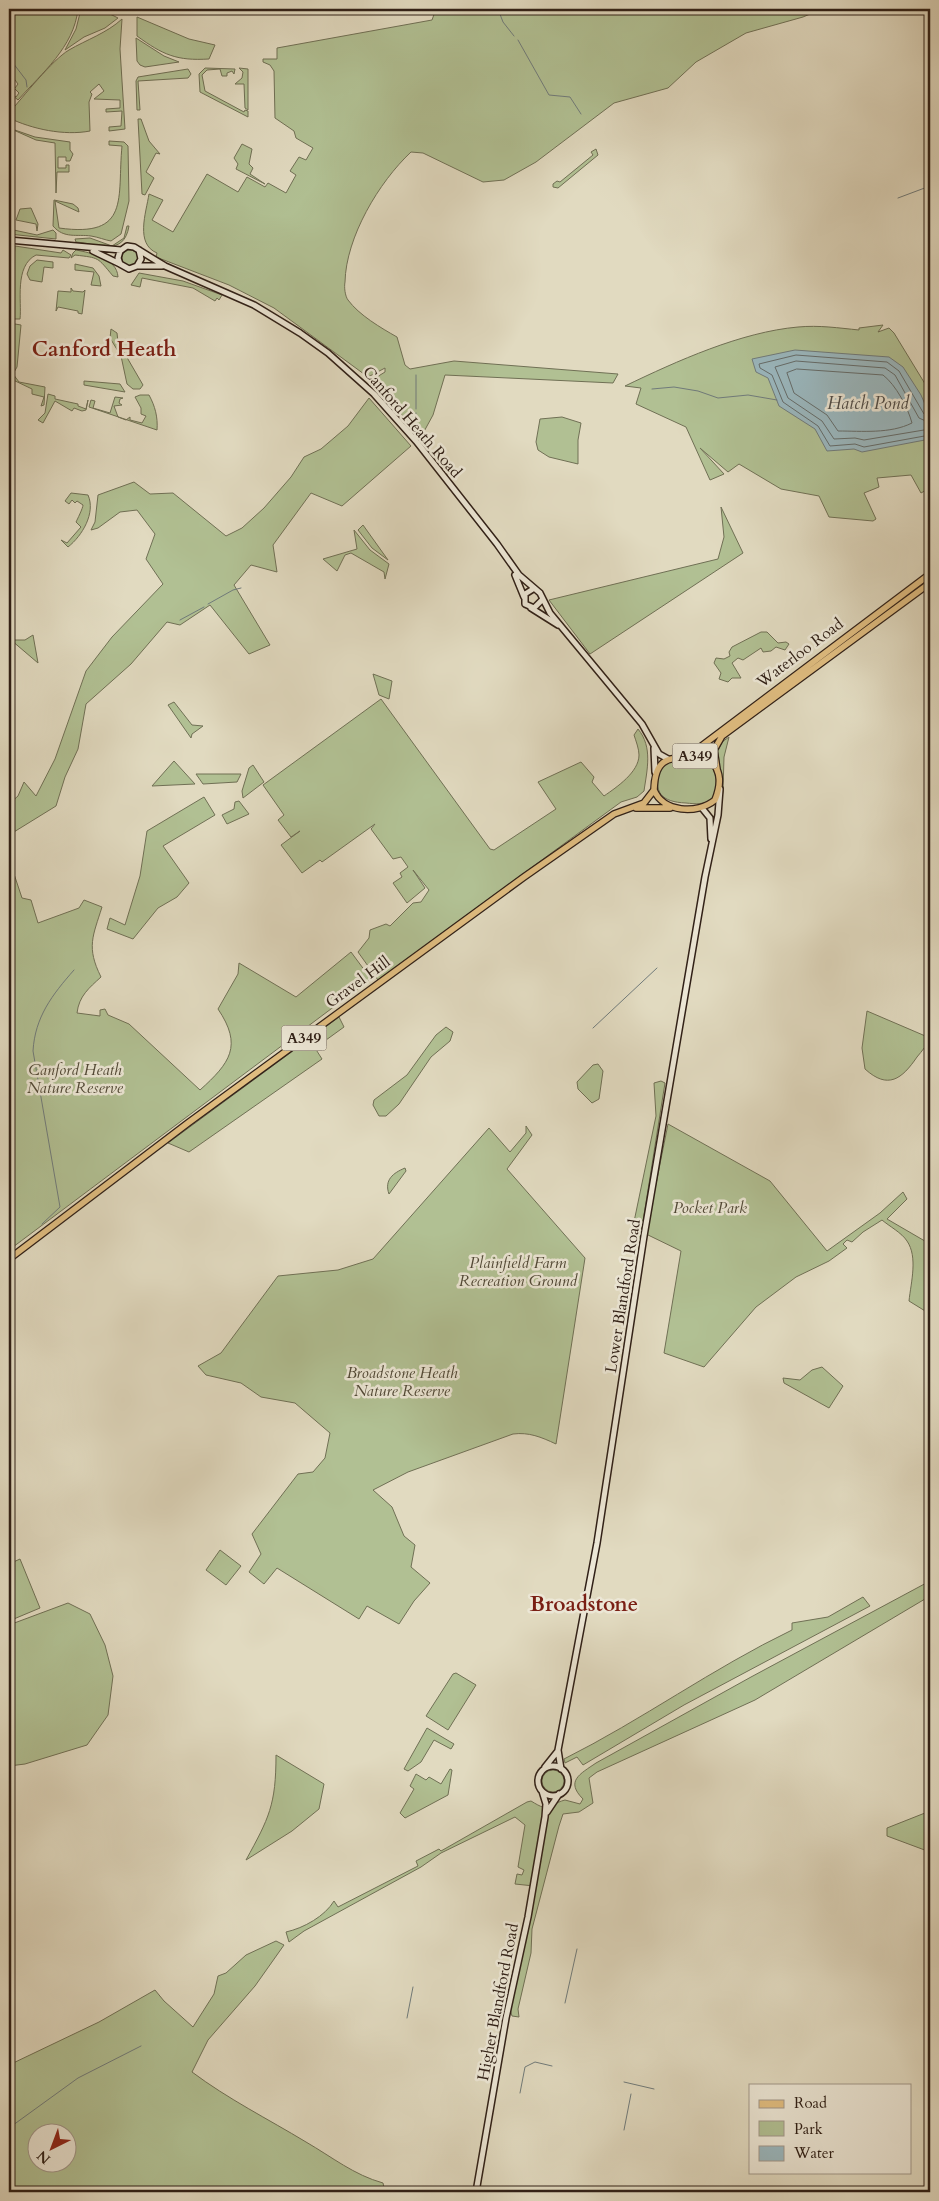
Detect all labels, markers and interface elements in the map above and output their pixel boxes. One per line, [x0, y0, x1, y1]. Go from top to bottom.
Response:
district label: Canford Heath [32, 335, 176, 364]
street label: Canford Heath Road [357, 361, 467, 483]
water label: Hatch Pond [827, 391, 910, 416]
street label: Waterloo Road [751, 613, 848, 694]
road number: A349 [672, 744, 718, 768]
street label: Gravel Hill [321, 951, 395, 1013]
road number: A349 [282, 1026, 326, 1050]
park label: Canford Heath Nature Reserve [27, 1059, 124, 1099]
park label: Pocket Park [673, 1197, 747, 1219]
street label: Lower Blandford Road [600, 1217, 646, 1374]
park label: Plainfield Farm Recreation Ground [459, 1252, 579, 1292]
park label: Broadstone Heath Nature Reserve [346, 1362, 458, 1402]
district label: Broadstone [530, 1590, 638, 1619]
street label: Higher Blandford Road [472, 1921, 524, 2083]
legend [749, 2084, 912, 2174]
text: Road [794, 2093, 827, 2113]
text: Park [794, 2119, 823, 2139]
north arrow [28, 2124, 78, 2174]
text: Water [793, 2143, 835, 2163]
text: N [33, 2146, 55, 2168]

